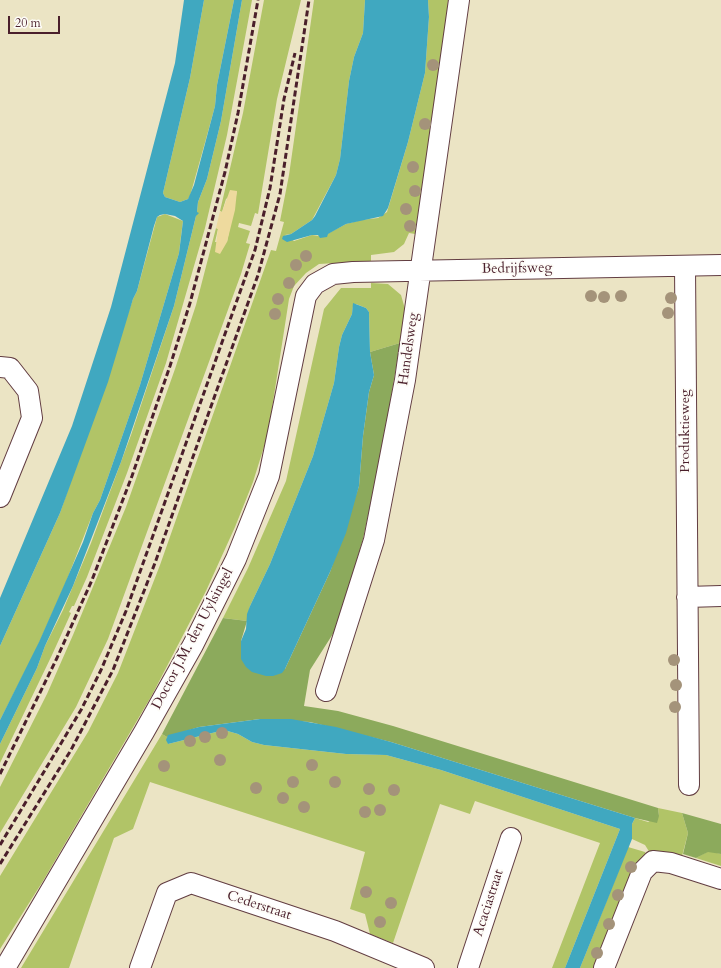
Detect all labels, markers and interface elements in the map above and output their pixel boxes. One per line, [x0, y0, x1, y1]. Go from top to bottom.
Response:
scale bar [10, 8, 62, 34]
text: 20 m [15, 15, 41, 31]
street label: Bedrijfsweg [482, 260, 552, 278]
street label: Handelsweg [396, 312, 422, 386]
street label: Produktieweg [678, 389, 694, 473]
street label: Doctor J.M. den Uylsingel [149, 566, 237, 712]
street label: Acaciastraat [470, 867, 508, 939]
street label: Cederstraat [225, 888, 293, 924]

